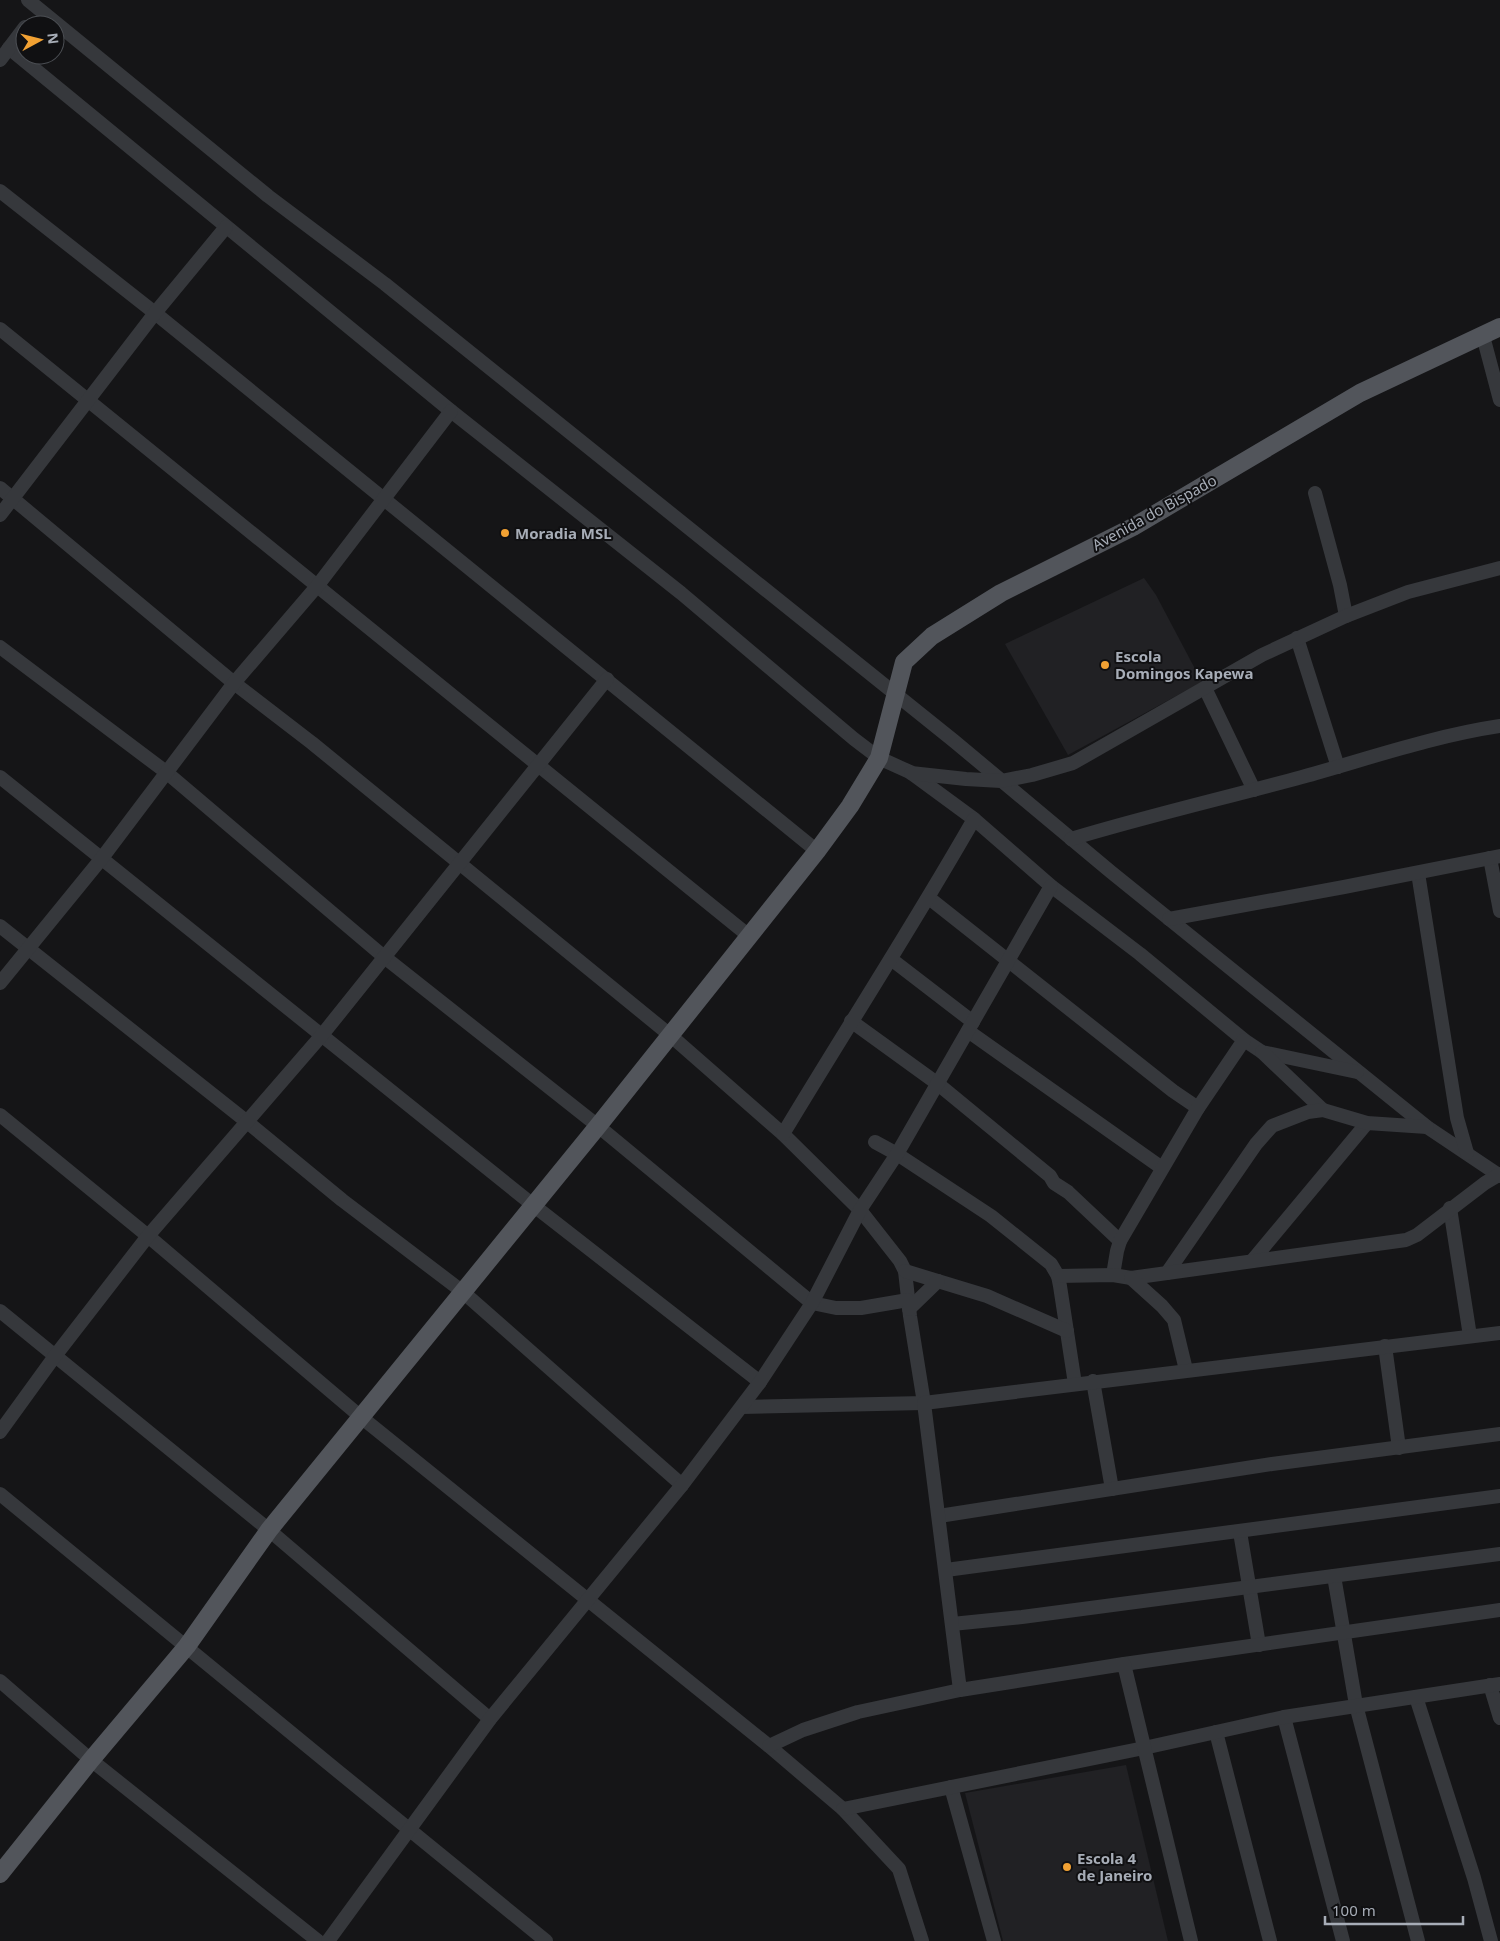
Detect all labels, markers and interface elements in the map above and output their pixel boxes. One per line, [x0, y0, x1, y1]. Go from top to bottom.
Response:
north arrow [15, 15, 65, 65]
text: N [43, 32, 64, 45]
street label: Avenida do Bispado [1088, 469, 1220, 555]
place label: Moradia MSL [515, 523, 612, 543]
marker: Moradia MSL [499, 527, 511, 539]
place label: Escola Domingos Kapewa [1115, 646, 1253, 683]
marker: Escola Domingos Kapewa [1099, 659, 1111, 671]
place label: Escola 4 de Janeiro [1077, 1848, 1152, 1885]
marker: Escola 4 de Janeiro [1061, 1861, 1073, 1873]
scale bar [1325, 1894, 1462, 1926]
text: 100 m [1332, 1900, 1376, 1920]

